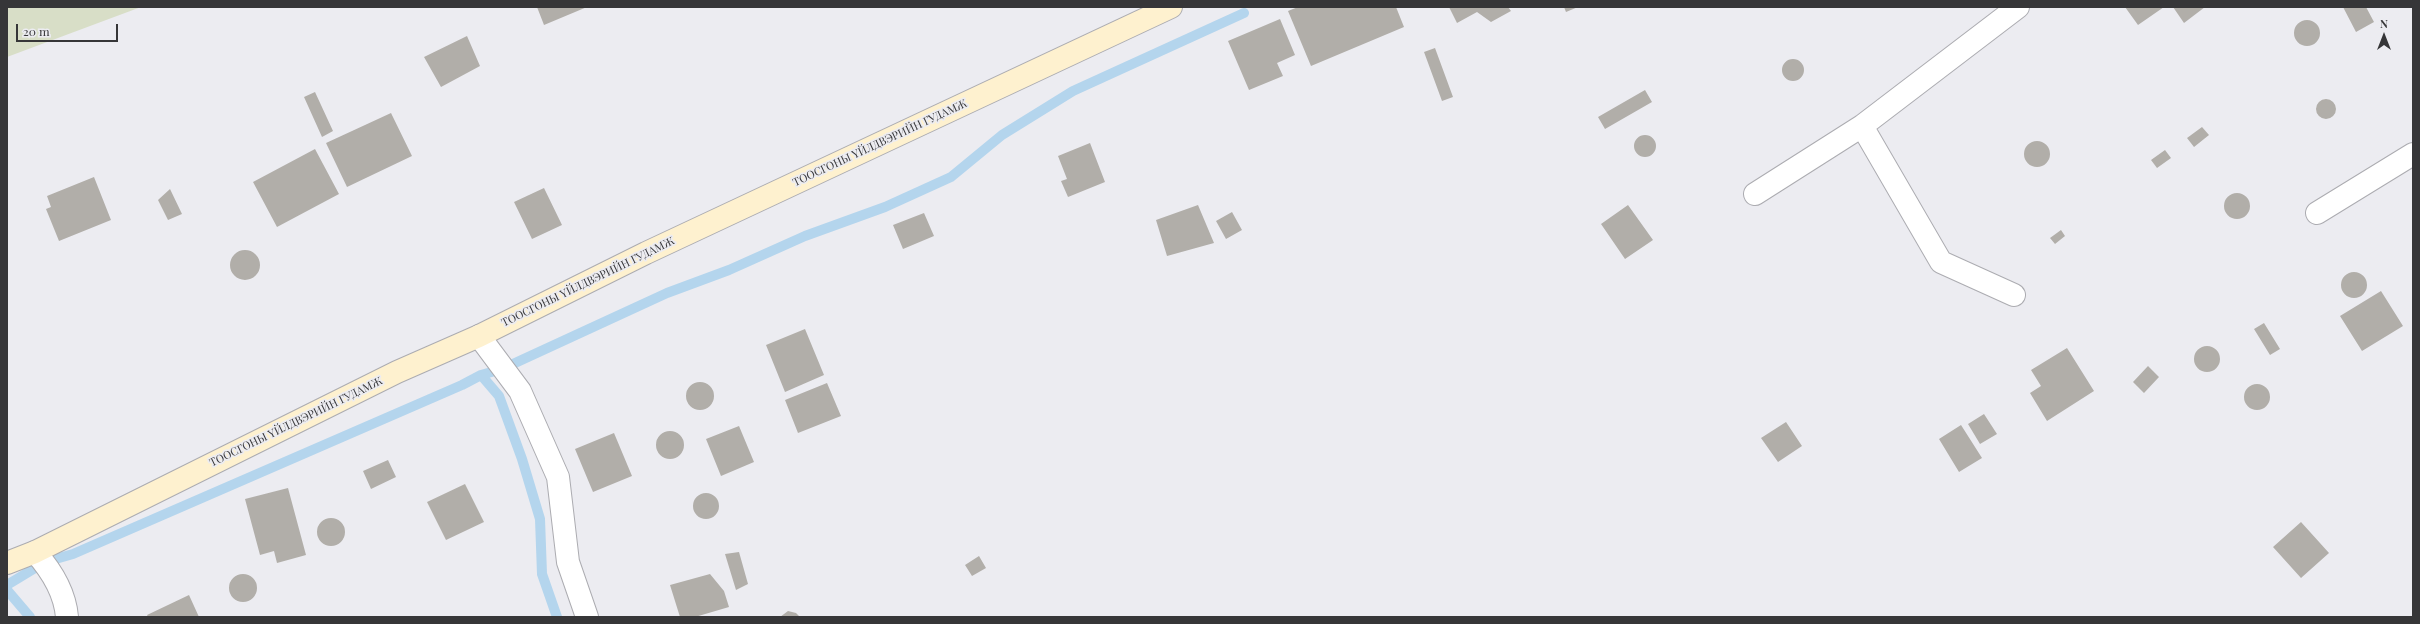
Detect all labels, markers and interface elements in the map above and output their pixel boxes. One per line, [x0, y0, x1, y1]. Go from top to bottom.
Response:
scale bar [18, 16, 120, 42]
north arrow [2364, 16, 2404, 56]
text: N [2380, 16, 2388, 31]
text: 20 m [23, 23, 50, 39]
street label: ТООСГОНЫ ҮЙЛДВЭРИЙН ГУДАМЖ [791, 97, 969, 189]
street label: ТООСГОНЫ ҮЙЛДВЭРИЙН ГУДАМЖ [499, 234, 677, 330]
street label: ТООСГОНЫ ҮЙЛДВЭРИЙН ГУДАМЖ [207, 374, 385, 470]

